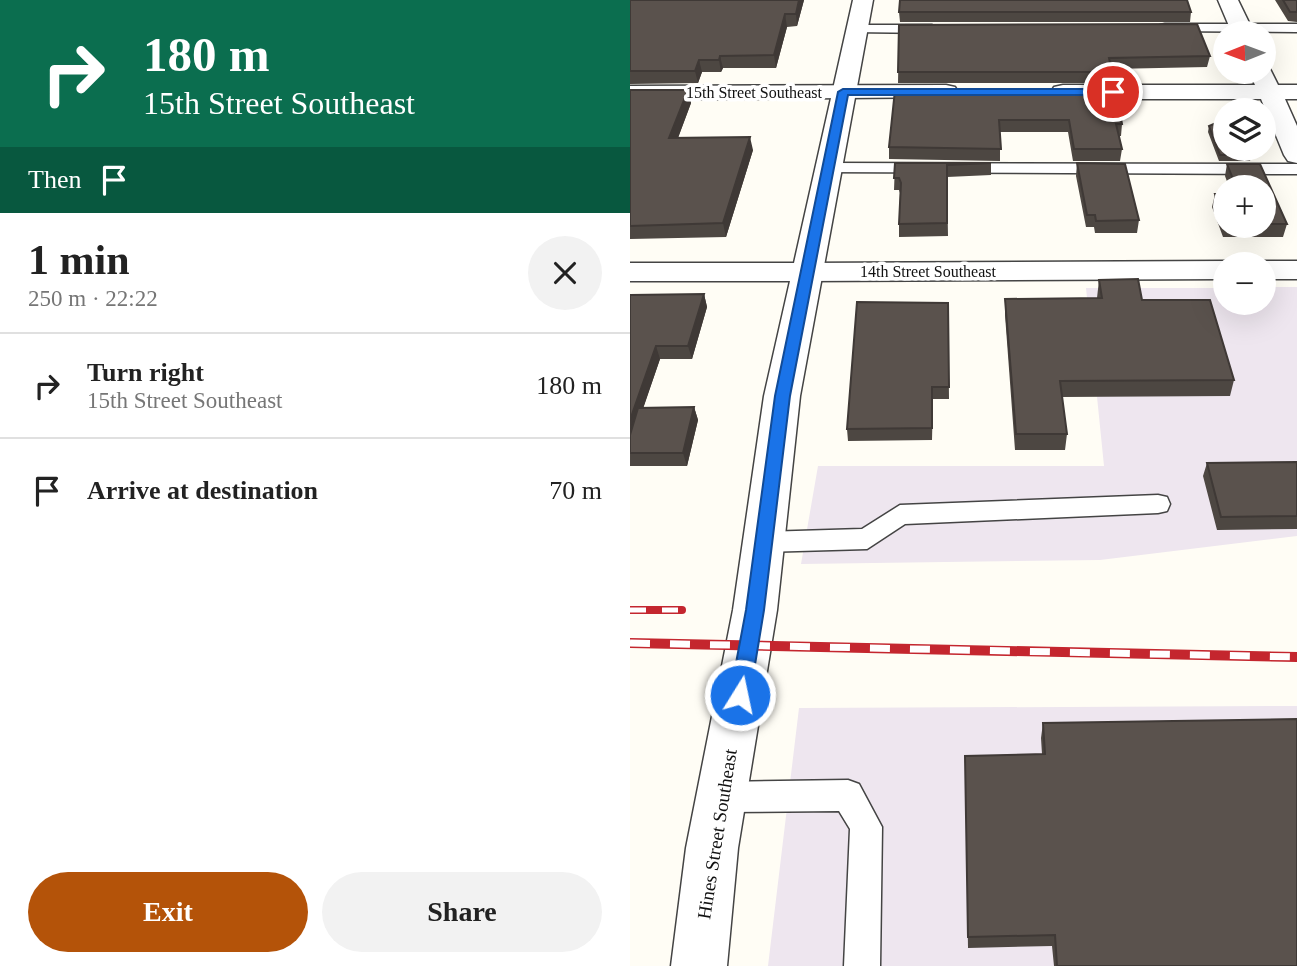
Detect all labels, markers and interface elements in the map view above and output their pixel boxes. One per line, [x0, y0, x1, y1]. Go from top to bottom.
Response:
north arrow [1213, 21, 1276, 84]
map controls [1213, 21, 1276, 315]
text: 180 m [143, 27, 270, 82]
icon: right [28, 28, 119, 119]
pin [1083, 62, 1143, 122]
icon: arrive [1094, 73, 1132, 111]
street label: 15th Street Southeast [686, 84, 823, 101]
text: 15th Street Southeast [143, 85, 415, 121]
button: layers [1213, 98, 1276, 161]
icon: arrive [95, 161, 133, 199]
text: Then [28, 165, 81, 194]
button: + [1213, 175, 1276, 238]
button: close [528, 236, 602, 310]
text: 1 min [28, 237, 130, 283]
button: − [1213, 252, 1276, 315]
street label: 14th Street Southeast [860, 263, 997, 280]
text: 250 m · 22:22 [28, 286, 158, 311]
text: Turn right [87, 358, 204, 387]
icon: right [28, 367, 66, 405]
text: 180 m [536, 371, 602, 400]
text: 15th Street Southeast [87, 388, 282, 413]
icon: arrive [28, 472, 66, 510]
text: Arrive at destination [87, 476, 318, 505]
text: 70 m [549, 476, 602, 505]
position arrow [703, 658, 777, 732]
street label: Hines Street Southeast [693, 747, 741, 921]
button: Exit [28, 872, 308, 952]
button: Share [322, 872, 602, 952]

